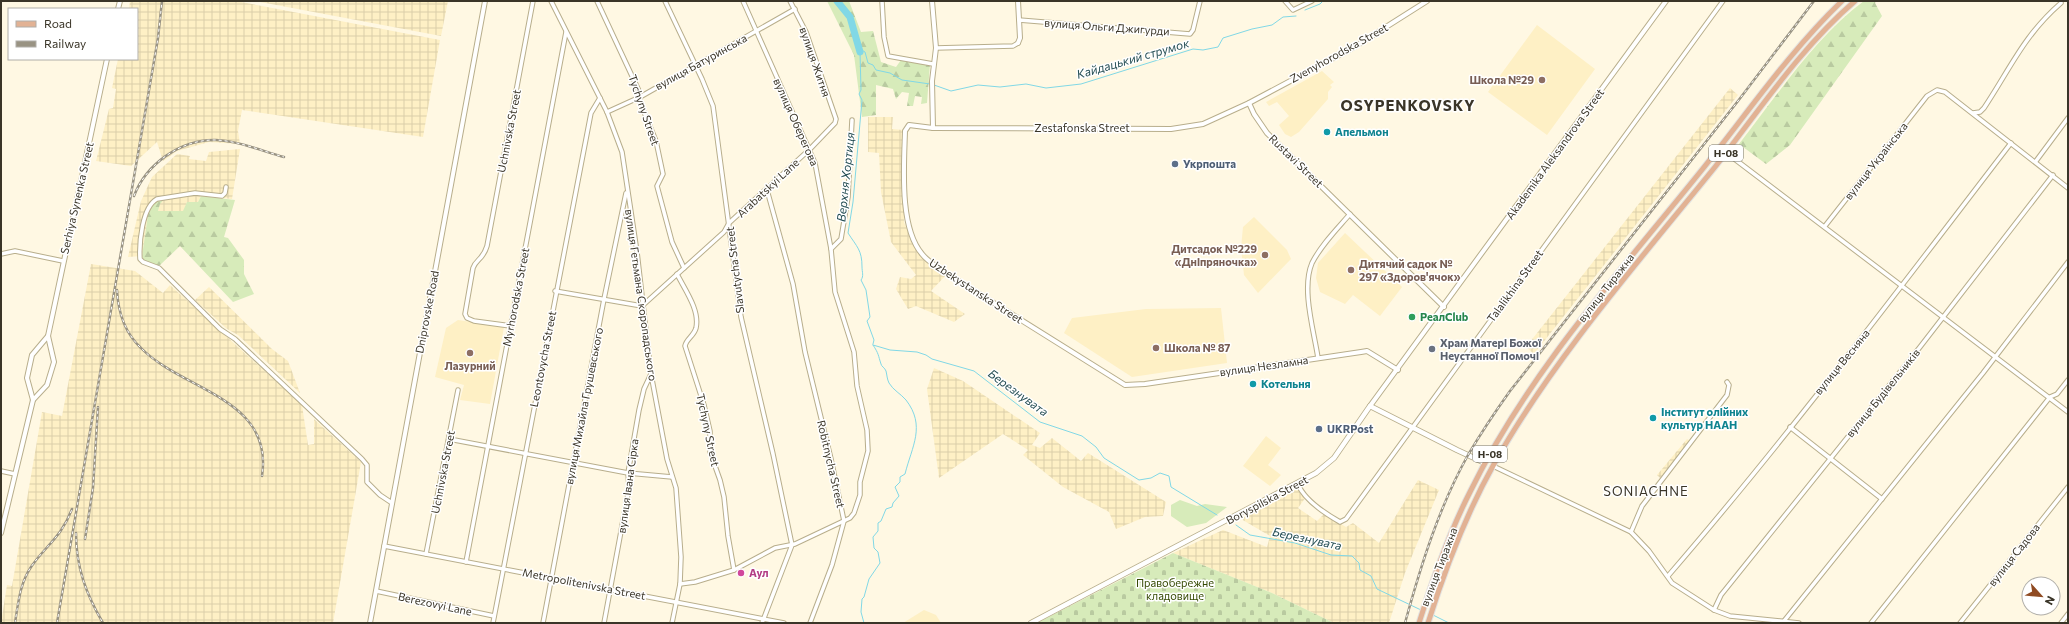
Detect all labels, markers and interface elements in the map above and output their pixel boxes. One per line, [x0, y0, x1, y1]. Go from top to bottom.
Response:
legend [8, 8, 138, 60]
text: Road [44, 16, 72, 30]
street label: вулиця Ольги Джигурди [1044, 16, 1170, 37]
street label: Zvenyhorodska Street [1288, 20, 1390, 85]
street label: вулиця Житня [797, 25, 833, 98]
street label: вулиця Батуринська [652, 31, 749, 92]
water label: Кайдацький струмок [1075, 35, 1191, 81]
text: Railway [44, 36, 86, 50]
street label: Tychyny Street [626, 73, 663, 148]
place label: Школа №29 [1469, 73, 1534, 86]
marker: Школа №29 [1537, 75, 1547, 85]
street label: вулиця Оберегова [771, 76, 822, 168]
street label: Akademika Aleksandrova Street [1503, 85, 1607, 222]
street label: Uchnivska Street [494, 88, 523, 174]
district label: OSYPENKOVSKY [1341, 96, 1475, 114]
street label: вулиця Українська [1841, 119, 1910, 202]
street label: Zestafonska Street [1034, 121, 1130, 134]
place label: Апельмон [1335, 125, 1389, 138]
marker: Апельмон [1322, 127, 1332, 137]
water label: Верхня Хортиця [833, 131, 857, 222]
street label: Rustavi Street [1267, 132, 1326, 190]
street label: Serhiya Synenka Street [57, 140, 96, 255]
road number: Н-08 [1709, 145, 1743, 161]
street label: Arabatskyi Lane [734, 155, 802, 220]
place label: Укрпошта [1183, 157, 1236, 170]
marker: Укрпошта [1170, 159, 1180, 169]
street label: вулиця Гетьмана Скоропадського [623, 208, 660, 382]
street label: Slavutycha Street [723, 225, 746, 314]
place label: Дитсадок №229 «Дніпряночка» [1171, 242, 1257, 268]
street label: Myrhorodska Street [500, 246, 532, 347]
street label: Talalikhina Street [1484, 247, 1546, 324]
marker: Дитсадок №229 «Дніпряночка» [1260, 250, 1270, 260]
street label: вулиця Тиражна [1575, 251, 1636, 325]
street label: Uzbekystanska Street [927, 255, 1026, 326]
place label: Дитячий садок № 297 «Здоров'ячок» [1359, 257, 1461, 283]
marker: Дитячий садок № 297 «Здоров'ячок» [1346, 265, 1356, 275]
street label: Dniprovske Road [412, 269, 441, 354]
street label: Leontovycha Street [527, 309, 558, 408]
place label: РеалClub [1420, 310, 1469, 323]
marker: РеалClub [1407, 312, 1417, 322]
street label: вулиця Михайла Грушевського [562, 326, 605, 485]
street label: вулиця Весняна [1811, 326, 1872, 397]
place label: Храм Матері Божої Неустанної Помочі [1440, 336, 1542, 362]
place label: Школа № 87 [1164, 341, 1230, 354]
marker: Школа № 87 [1151, 343, 1161, 353]
marker: Храм Матері Божої Неустанної Помочі [1427, 344, 1437, 354]
street label: вулиця Будівельників [1843, 346, 1922, 440]
marker: Лазурний [465, 348, 475, 358]
street label: вулиця Незламна [1219, 353, 1309, 378]
place label: Лазурний [444, 359, 496, 372]
water label: Березнувата [986, 366, 1051, 419]
place label: Котельня [1261, 377, 1311, 390]
marker: Котельня [1248, 379, 1258, 389]
street label: Tychyny Street [694, 392, 723, 468]
place label: Інститут олійних культур НААН [1661, 405, 1749, 431]
marker: Інститут олійних культур НААН [1648, 413, 1658, 423]
street label: Robitnycha Street [815, 419, 848, 510]
place label: UKRPost [1327, 422, 1374, 435]
marker: UKRPost [1314, 424, 1324, 434]
street label: Uchnivska Street [428, 429, 457, 515]
street label: вулиця Івана Сірка [614, 438, 641, 534]
road number: Н-08 [1473, 446, 1507, 462]
street label: Boryspilska Street [1224, 472, 1310, 527]
district label: SONIACHNE [1603, 483, 1689, 499]
street label: вулиця Садова [1985, 521, 2042, 589]
water label: Березнувата [1271, 524, 1343, 552]
street label: вулиця Тиражна [1418, 526, 1460, 608]
street label: Metropolitenivska Street [521, 565, 647, 602]
place label: Аул [749, 566, 769, 579]
marker: Аул [736, 568, 746, 578]
park label: Правобережне кладовище [1136, 576, 1214, 602]
north arrow [2021, 576, 2061, 616]
street label: Berezovyi Lane [397, 589, 473, 618]
text: N [2043, 594, 2058, 607]

